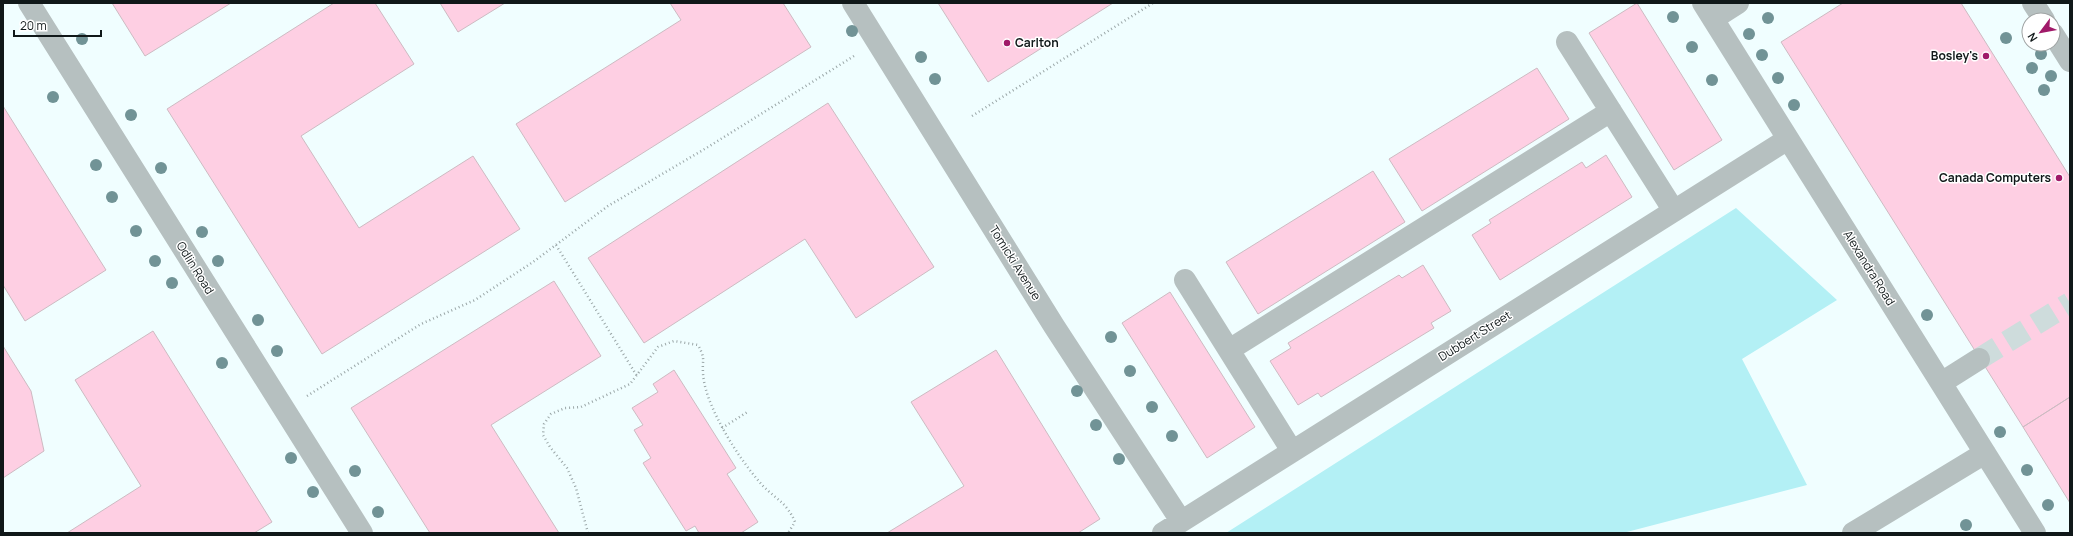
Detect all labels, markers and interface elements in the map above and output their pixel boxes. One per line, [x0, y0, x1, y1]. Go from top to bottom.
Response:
scale bar [14, 12, 101, 38]
north arrow [2021, 12, 2061, 52]
text: 20 m [20, 17, 47, 34]
text: N [2024, 30, 2041, 45]
place label: Carlton [1015, 34, 1059, 51]
marker: Carlton [1002, 38, 1012, 48]
place label: Bosley's [1931, 47, 1978, 64]
marker: Bosley's [1981, 51, 1991, 61]
place label: Canada Computers [1939, 169, 2051, 186]
marker: Canada Computers [2054, 173, 2064, 183]
street label: Tomicki Avenue [986, 222, 1045, 303]
street label: Alexandra Road [1840, 227, 1899, 309]
street label: Odlin Road [172, 238, 218, 297]
street label: Dubbert Street [1435, 306, 1515, 365]

